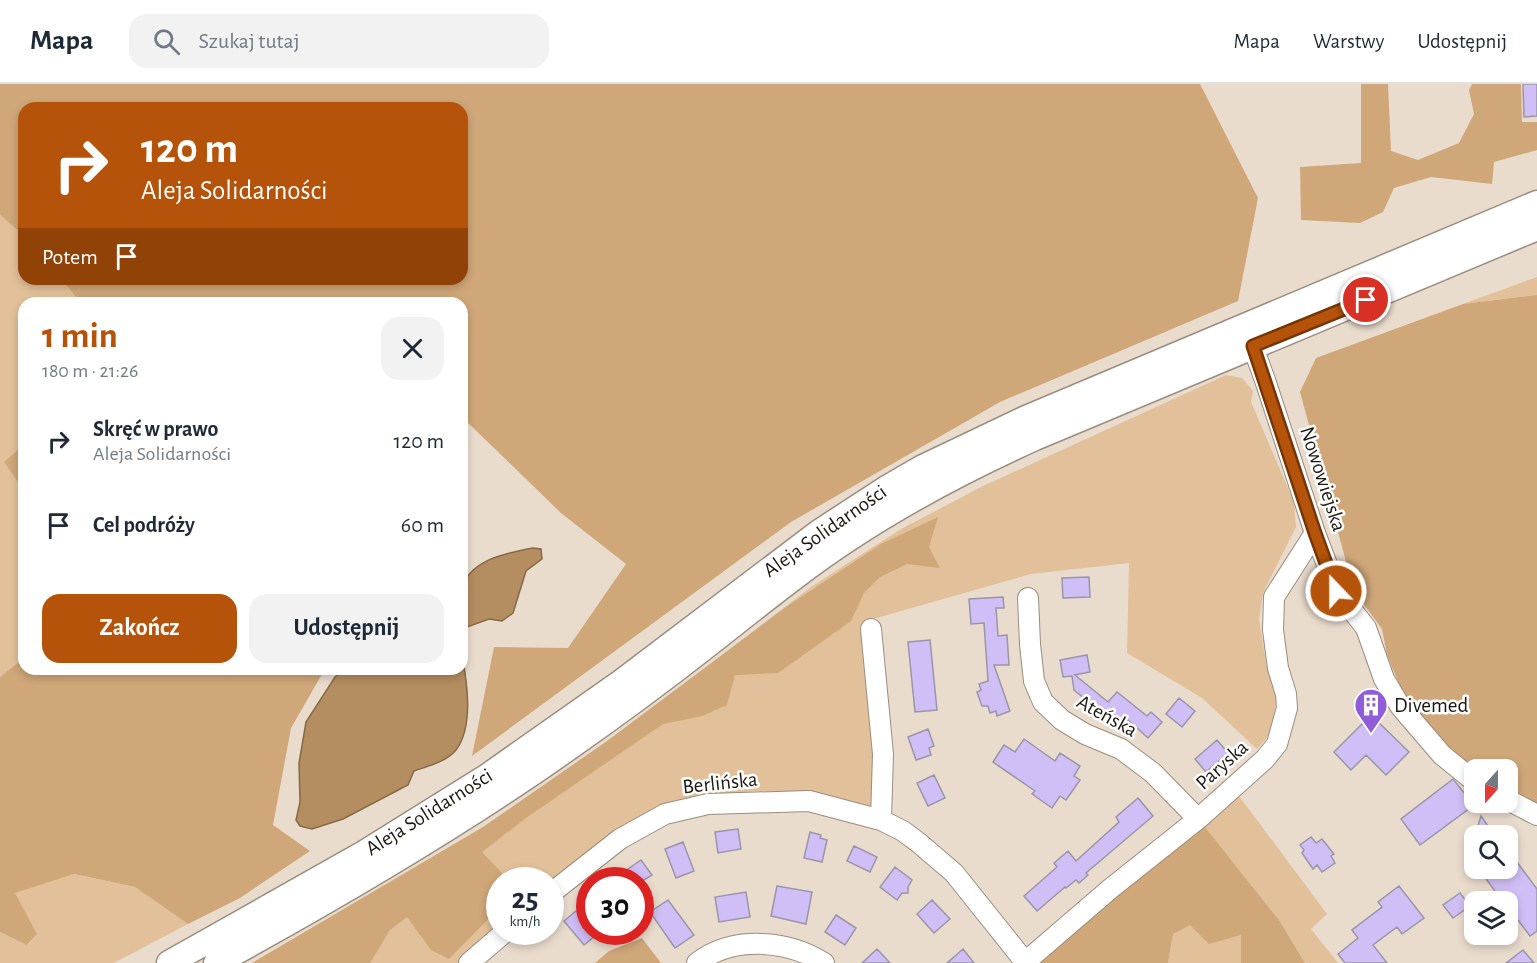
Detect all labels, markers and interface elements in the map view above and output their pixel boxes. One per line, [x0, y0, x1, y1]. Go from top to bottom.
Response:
search box [129, 14, 549, 68]
icon: search [150, 25, 183, 58]
text: Mapa [30, 27, 93, 55]
text: Szukaj tutaj [198, 30, 300, 52]
text: Mapa [1234, 31, 1280, 52]
text: Warstwy [1313, 31, 1384, 52]
text: Udostępnij [1417, 31, 1507, 52]
icon: right [42, 126, 120, 204]
text: 120 m [141, 128, 238, 170]
text: Aleja Solidarności [141, 177, 328, 204]
icon: arrive [110, 240, 143, 273]
text: Potem [42, 246, 98, 268]
pin [1340, 274, 1391, 325]
icon: arrive [1349, 283, 1382, 316]
button: close [381, 317, 444, 380]
text: 1 min [42, 318, 118, 354]
text: 180 m · 21:26 [42, 361, 138, 381]
text: Skręć w prawo [93, 418, 218, 440]
street label: Nowowiejska [1296, 424, 1350, 534]
icon: right [42, 425, 75, 458]
text: 120 m [394, 430, 444, 452]
text: Aleja Solidarności [93, 444, 231, 464]
street label: Aleja Solidarności [760, 481, 890, 581]
icon: arrive [42, 509, 75, 542]
text: Cel podróży [93, 514, 195, 536]
text: 60 m [401, 514, 444, 536]
position arrow [1304, 559, 1368, 623]
button: Zakończ [42, 594, 237, 663]
button: Udostępnij [249, 594, 444, 663]
building icon: Divemed [1353, 687, 1389, 734]
street label: Ateńska [1073, 691, 1141, 741]
place label: Divemed [1394, 695, 1468, 716]
street label: Paryska [1192, 736, 1252, 794]
north arrow [1464, 759, 1518, 813]
map controls [1464, 759, 1518, 945]
street label: Aleja Solidarności [362, 765, 496, 859]
street label: Berlińska [681, 769, 759, 797]
button: search [1464, 825, 1518, 879]
speed limit sign: 30 [576, 867, 654, 945]
text: 25 [511, 884, 539, 914]
button: layers [1464, 891, 1518, 945]
text: km/h [510, 914, 540, 929]

